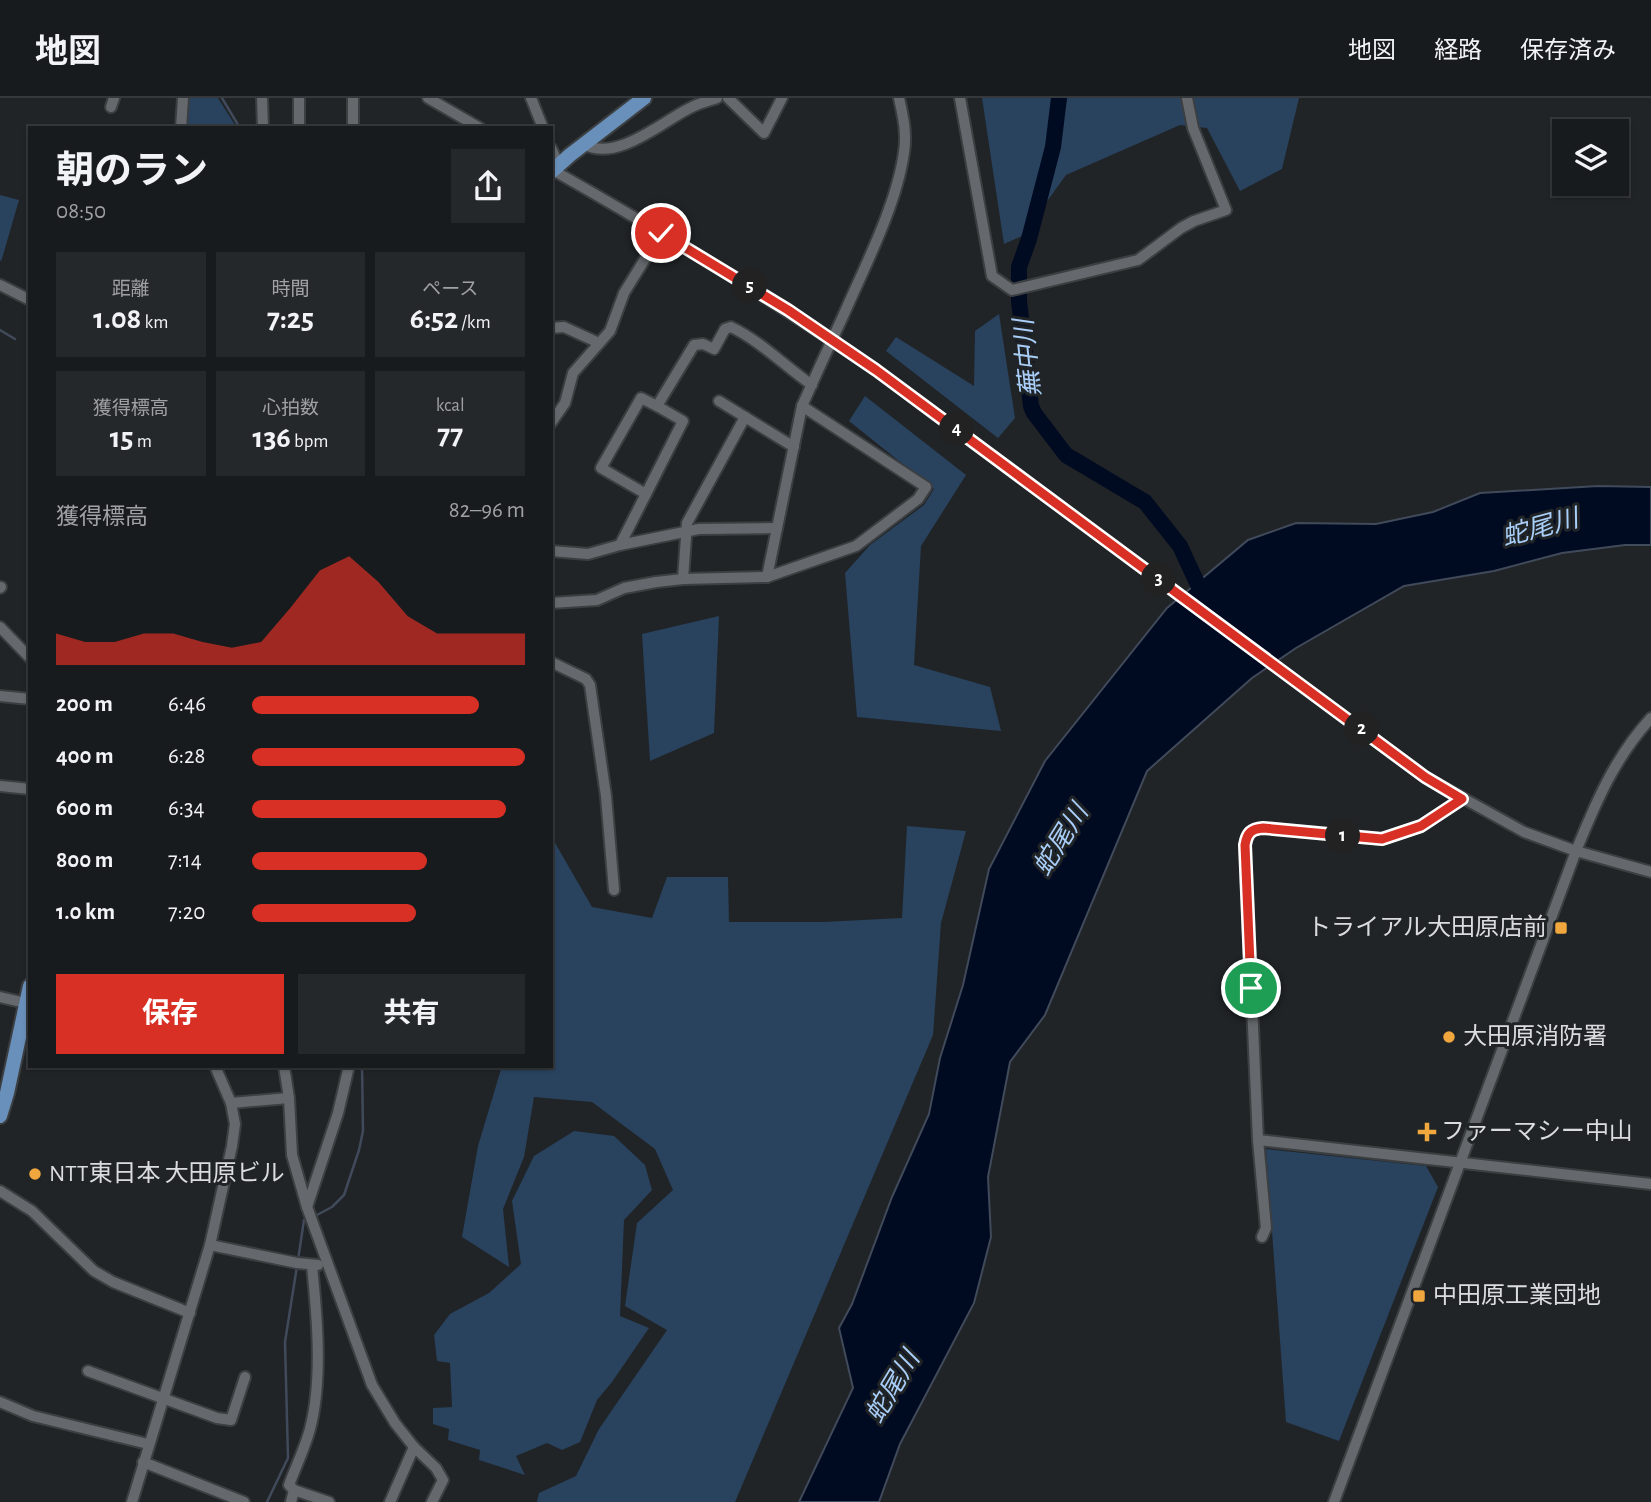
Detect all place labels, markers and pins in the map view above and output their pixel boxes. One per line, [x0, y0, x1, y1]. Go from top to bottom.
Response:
pin [631, 203, 691, 263]
pin: 5 [732, 268, 768, 304]
pin: 4 [940, 412, 974, 446]
pin: 3 [1142, 561, 1176, 596]
pin: 2 [1344, 712, 1380, 746]
pin: 1 [1326, 818, 1360, 854]
place label: トライアル大田原店前 [1307, 914, 1547, 940]
marker: トライアル大田原店前 [1553, 920, 1569, 936]
pin [1221, 958, 1281, 1018]
place label: 大田原消防署 [1463, 1023, 1607, 1049]
marker: 大田原消防署 [1441, 1029, 1457, 1045]
place label: ファーマシー中山 [1441, 1118, 1633, 1144]
marker: ファーマシー中山 [1419, 1124, 1435, 1140]
place label: NTT東日本 大田原ビル [49, 1160, 285, 1186]
marker: NTT東日本 大田原ビル [27, 1166, 43, 1182]
place label: 中田原工業団地 [1433, 1282, 1601, 1308]
marker: 中田原工業団地 [1411, 1288, 1427, 1304]

